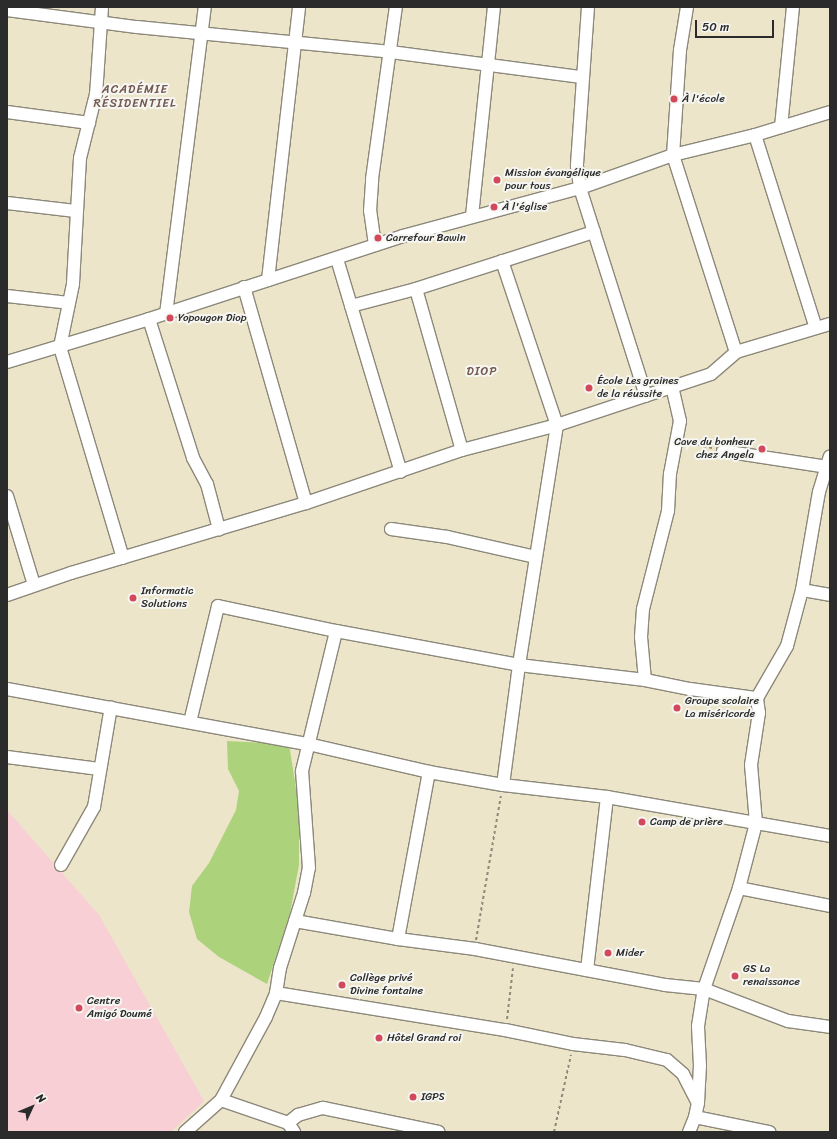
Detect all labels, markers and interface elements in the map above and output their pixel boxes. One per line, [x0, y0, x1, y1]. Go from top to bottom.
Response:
scale bar [697, 12, 776, 38]
text: 50 m [702, 16, 729, 38]
district label: ACADÉMIE RÉSIDENTIEL [94, 83, 176, 111]
place label: À l'école [682, 92, 725, 106]
marker: À l'école [669, 94, 679, 104]
place label: Mission évangélique pour tous [505, 167, 601, 193]
marker: Mission évangélique pour tous [492, 175, 502, 185]
place label: À l'église [502, 200, 547, 214]
marker: À l'église [489, 202, 499, 212]
place label: Carrefour Bawin [386, 231, 466, 245]
marker: Carrefour Bawin [373, 233, 383, 243]
place label: Yopougon Diop [178, 311, 247, 325]
marker: Yopougon Diop [165, 313, 175, 323]
district label: DIOP [467, 365, 497, 379]
place label: École Les graines de la réussite [597, 375, 679, 401]
marker: École Les graines de la réussite [584, 383, 594, 393]
place label: Cave du bonheur chez Angela [674, 436, 754, 462]
marker: Cave du bonheur chez Angela [757, 444, 767, 454]
place label: Informatic Solutions [141, 585, 193, 611]
marker: Informatic Solutions [128, 593, 138, 603]
place label: Groupe scolaire La miséricorde [685, 695, 760, 721]
marker: Groupe scolaire La miséricorde [672, 703, 682, 713]
place label: Camp de prière [650, 815, 723, 829]
marker: Camp de prière [637, 817, 647, 827]
place label: Mider [616, 946, 644, 960]
marker: Mider [603, 948, 613, 958]
place label: GS La renaissance [743, 963, 800, 989]
marker: GS La renaissance [730, 971, 740, 981]
place label: Collège privé Divine fontaine [350, 972, 423, 998]
marker: Collège privé Divine fontaine [337, 980, 347, 990]
place label: Centre Amigó Doumé [87, 995, 152, 1021]
marker: Centre Amigó Doumé [74, 1003, 84, 1013]
place label: Hôtel Grand roi [387, 1031, 461, 1045]
marker: Hôtel Grand roi [374, 1033, 384, 1043]
north arrow [12, 1087, 52, 1127]
text: N [32, 1089, 50, 1108]
place label: IGPS [421, 1090, 445, 1104]
marker: IGPS [408, 1092, 418, 1102]

